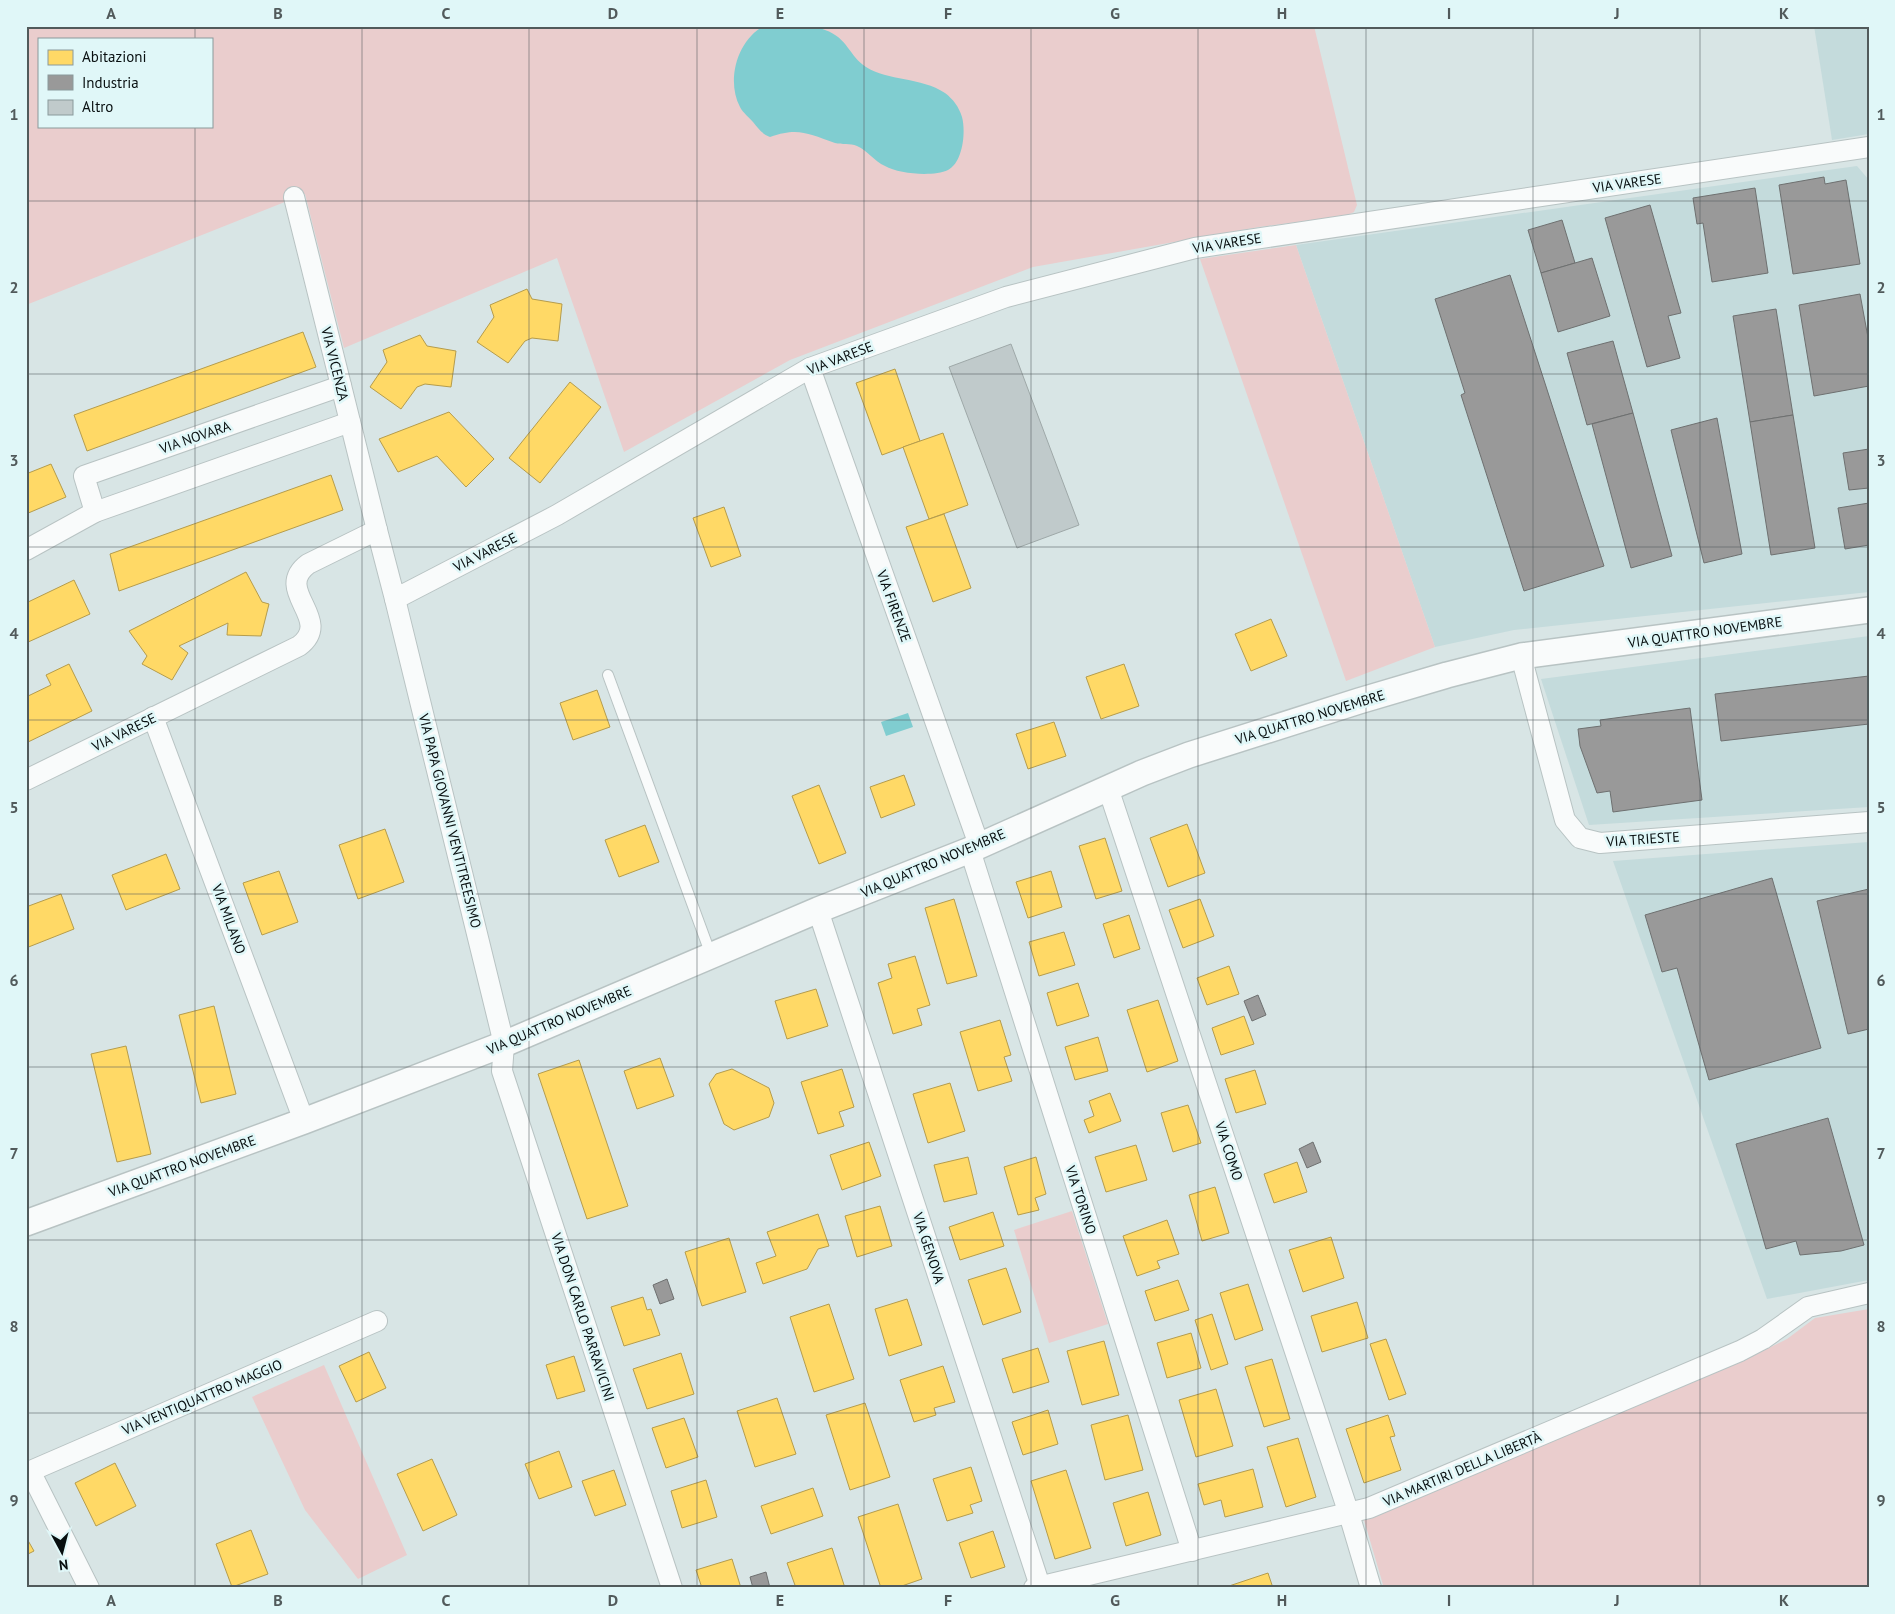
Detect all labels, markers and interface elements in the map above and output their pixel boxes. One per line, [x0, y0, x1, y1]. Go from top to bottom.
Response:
text: A [106, 3, 116, 23]
text: B [273, 3, 283, 23]
text: C [442, 3, 451, 23]
text: D [608, 3, 618, 23]
text: E [776, 3, 784, 23]
text: F [944, 3, 952, 23]
text: G [1110, 3, 1120, 23]
text: H [1277, 3, 1287, 23]
text: I [1447, 3, 1451, 23]
text: J [1613, 3, 1620, 23]
text: K [1779, 3, 1789, 23]
legend [38, 38, 212, 128]
text: Abitazioni [82, 47, 146, 66]
text: Industria [82, 73, 139, 92]
text: Altro [82, 97, 113, 116]
text: 1 [9, 104, 19, 124]
text: 1 [1876, 104, 1886, 124]
street label: VIA VARESE [1590, 169, 1663, 197]
street label: VIA VARESE [1190, 229, 1263, 257]
text: 2 [9, 277, 19, 297]
text: 2 [1876, 277, 1886, 297]
street label: VIA VICENZA [317, 324, 353, 404]
street label: VIA VARESE [804, 337, 876, 379]
street label: VIA NOVARA [156, 416, 234, 458]
text: 3 [9, 450, 19, 470]
text: 3 [1876, 450, 1886, 470]
street label: VIA VARESE [449, 528, 520, 576]
street label: VIA FIRENZE [872, 567, 915, 644]
street label: VIA QUATTRO NOVEMBRE [1626, 612, 1783, 652]
text: 4 [9, 623, 19, 643]
text: 4 [1876, 623, 1886, 643]
street label: VIA QUATTRO NOVEMBRE [1232, 686, 1387, 749]
street label: VIA VARESE [88, 709, 159, 756]
street label: VIA PAPA GIOVANNI VENTITREESIMO [414, 711, 485, 930]
text: 5 [9, 797, 19, 817]
text: 5 [1876, 797, 1886, 817]
street label: VIA QUATTRO NOVEMBRE [857, 824, 1008, 902]
street label: VIA TRIESTE [1605, 827, 1680, 851]
street label: VIA MILANO [208, 881, 250, 956]
text: 6 [9, 970, 19, 990]
text: 6 [1876, 970, 1886, 990]
street label: VIA QUATTRO NOVEMBRE [483, 981, 634, 1059]
street label: VIA COMO [1211, 1118, 1247, 1183]
street label: VIA QUATTRO NOVEMBRE [105, 1131, 258, 1201]
text: 7 [9, 1143, 19, 1163]
text: 7 [1876, 1143, 1886, 1163]
street label: VIA TORINO [1061, 1162, 1101, 1237]
street label: VIA GENOVA [909, 1209, 949, 1287]
street label: VIA DON CARLO PARRAVICINI [547, 1230, 619, 1403]
text: 8 [9, 1316, 19, 1336]
text: 8 [1876, 1316, 1886, 1336]
street label: VIA VENTIQUATTRO MAGGIO [118, 1355, 285, 1439]
street label: VIA MARTIRI DELLA LIBERTÀ [1379, 1427, 1545, 1511]
text: 9 [9, 1490, 19, 1510]
text: 9 [1876, 1490, 1886, 1510]
north arrow [38, 1526, 88, 1576]
text: N [58, 1555, 69, 1574]
text: A [106, 1590, 116, 1610]
text: B [273, 1590, 283, 1610]
text: C [442, 1590, 451, 1610]
text: D [608, 1590, 618, 1610]
text: E [776, 1590, 784, 1610]
text: F [944, 1590, 952, 1610]
text: G [1110, 1590, 1120, 1610]
text: H [1277, 1590, 1287, 1610]
text: I [1447, 1590, 1451, 1610]
text: J [1613, 1590, 1620, 1610]
text: K [1779, 1590, 1789, 1610]

